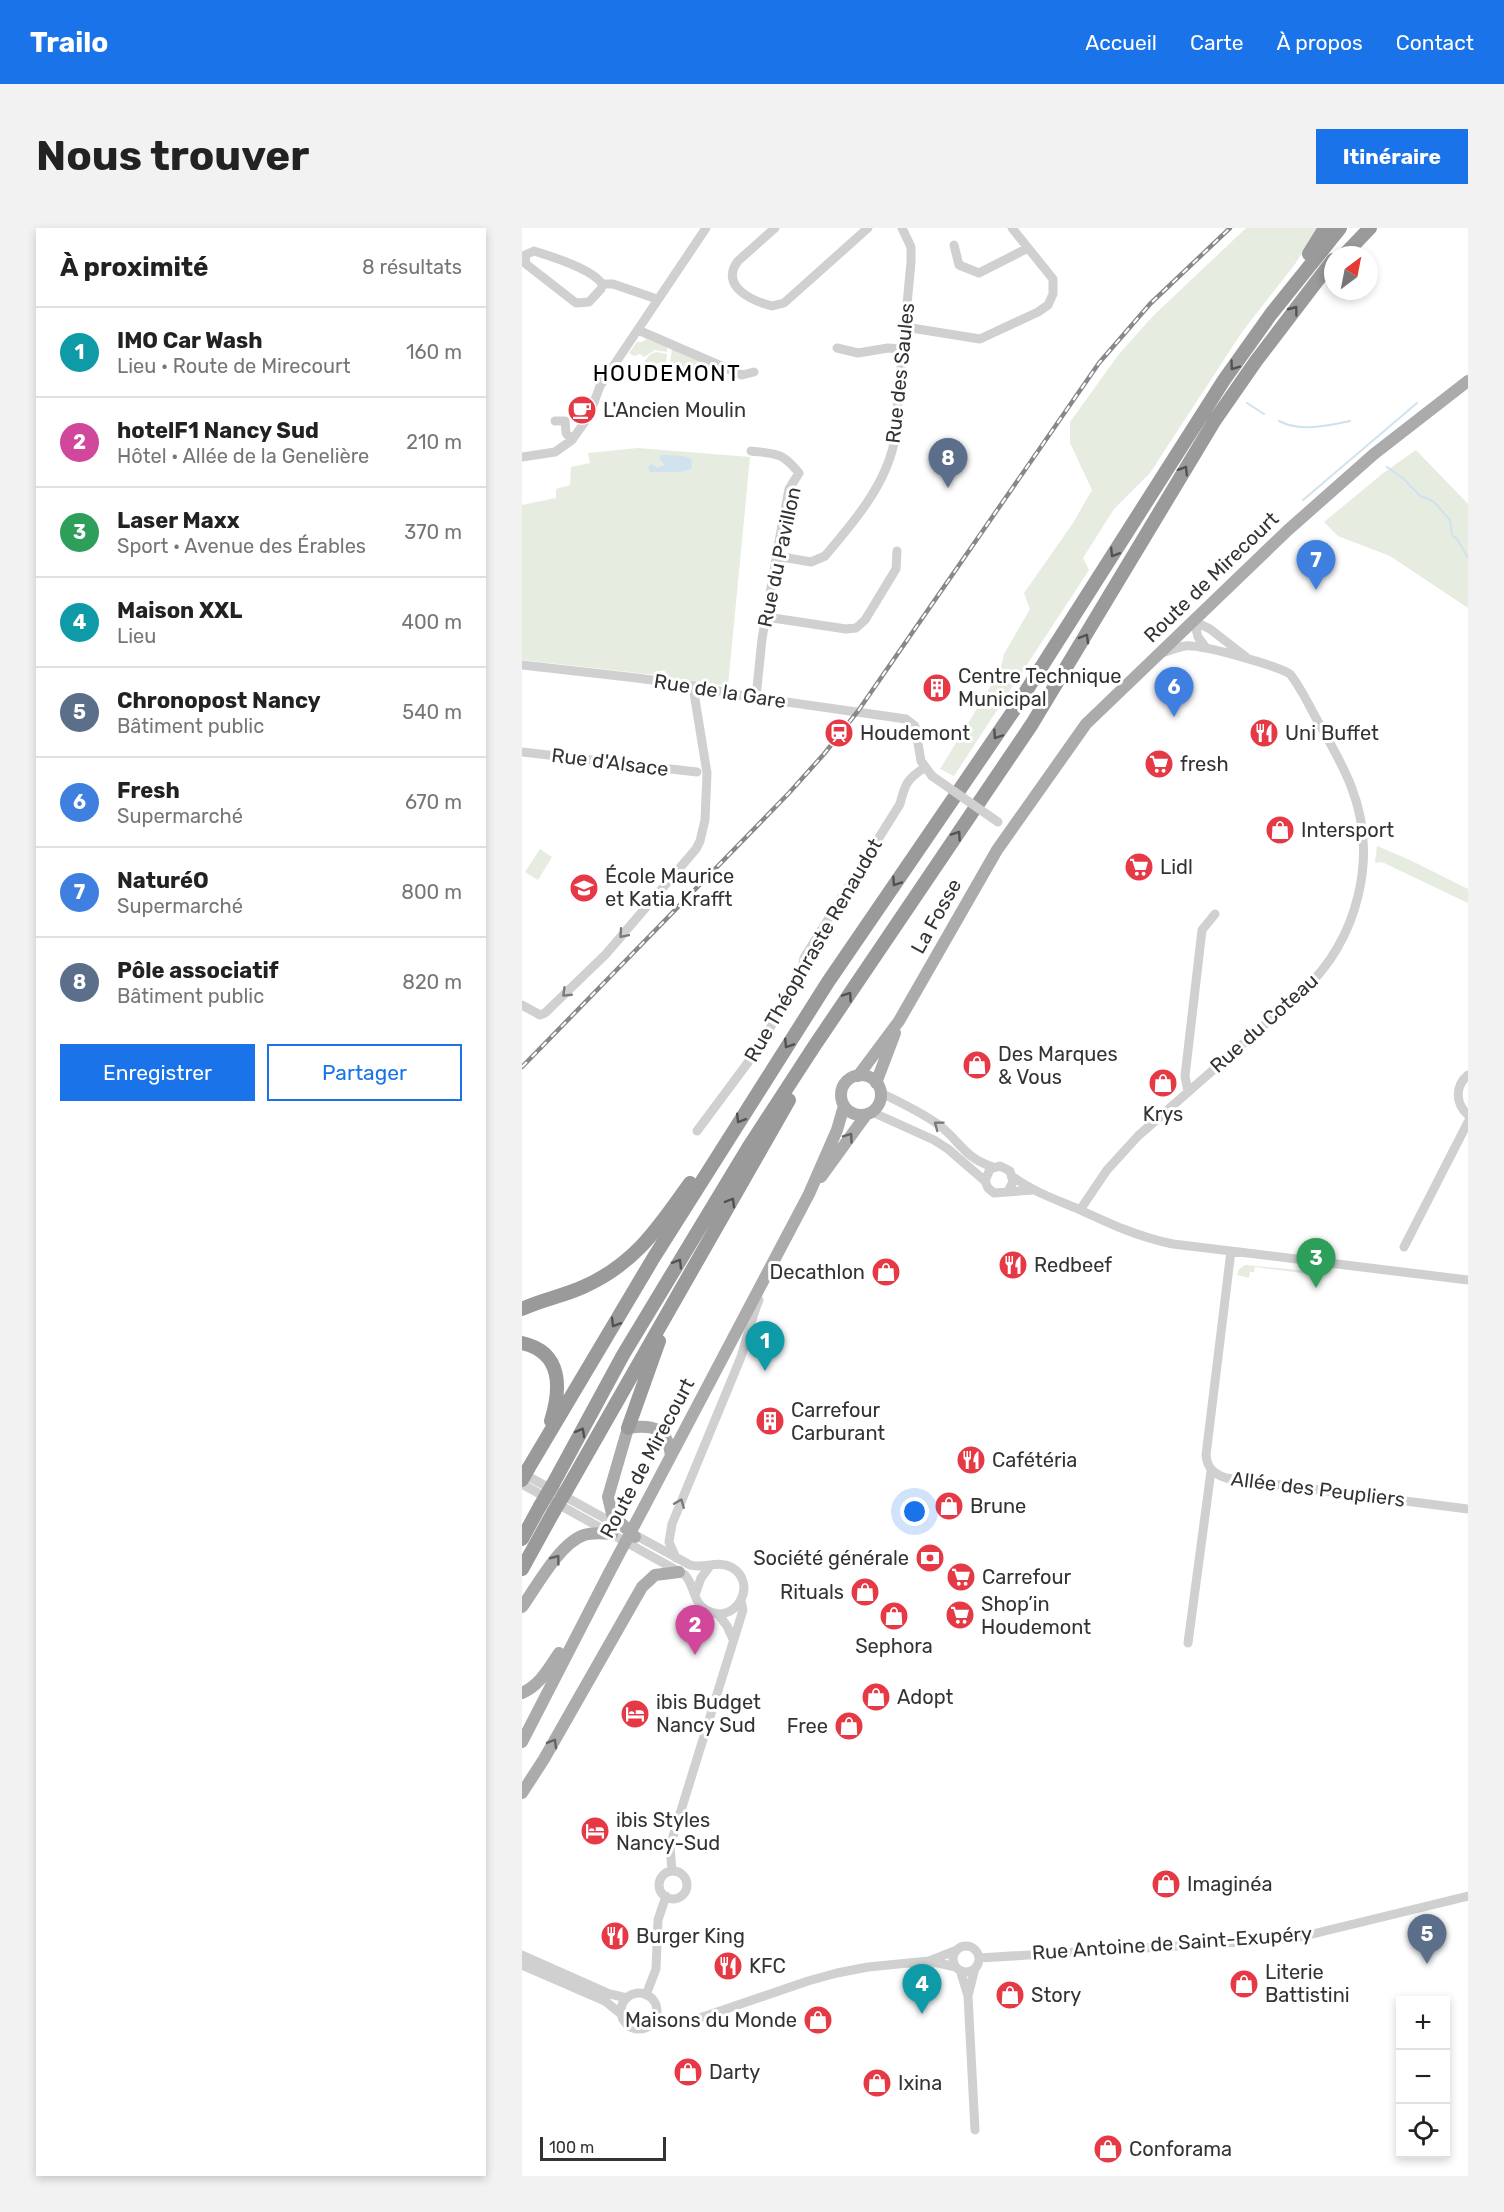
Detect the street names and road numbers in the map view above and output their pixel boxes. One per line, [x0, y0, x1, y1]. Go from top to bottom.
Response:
street label: Rue des Saules [881, 302, 919, 444]
street label: Rue du Pavillon [752, 485, 806, 629]
street label: Route de Mirecourt [1139, 507, 1283, 647]
street label: Rue de la Gare [652, 669, 788, 713]
street label: Rue d'Alsace [550, 743, 670, 781]
street label: Rue Théophraste Renaudot [739, 834, 887, 1066]
street label: La Fosse [906, 874, 966, 958]
street label: Rue du Coteau [1205, 968, 1323, 1078]
street label: Route de Mirecourt [595, 1374, 699, 1542]
street label: Allée des Peupliers [1230, 1466, 1406, 1512]
street label: Rue Antoine de Saint-Exupéry [1031, 1921, 1313, 1965]

